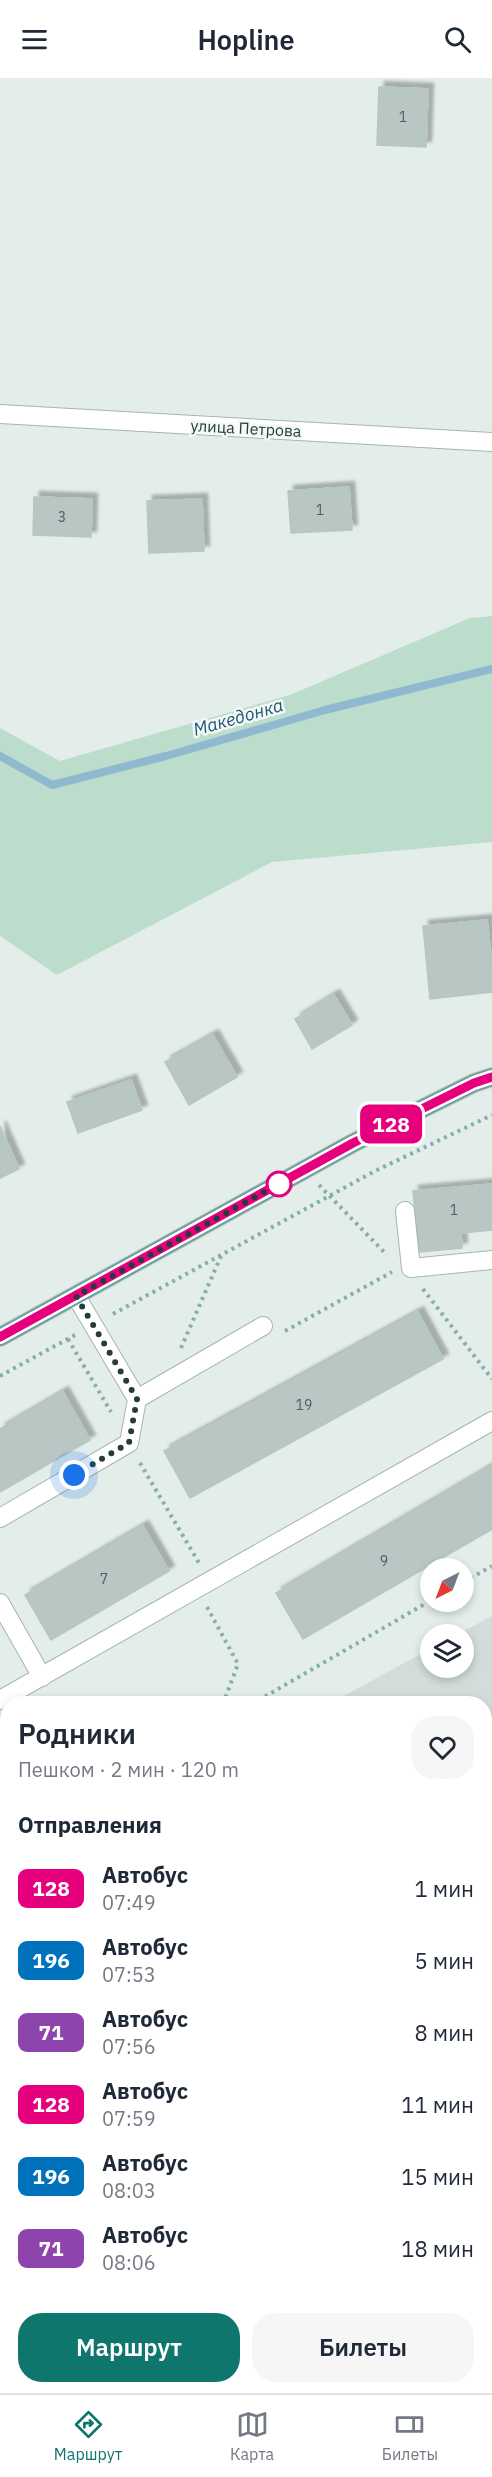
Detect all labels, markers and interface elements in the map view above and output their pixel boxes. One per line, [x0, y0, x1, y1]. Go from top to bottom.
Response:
text: Hopline [197, 22, 295, 57]
icon: menu [18, 23, 51, 56]
icon: search [441, 23, 474, 56]
house number: 1 [399, 108, 407, 126]
street label: улица Петрова [190, 415, 302, 441]
house number: 1 [316, 501, 324, 519]
house number: 3 [58, 508, 66, 526]
water label: Македонка [190, 693, 286, 741]
line badge: 128 [356, 1104, 426, 1144]
text: 128 [372, 1110, 410, 1138]
unlabelled marker [266, 1171, 292, 1197]
house number: 1 [450, 1201, 458, 1219]
house number: 19 [296, 1396, 312, 1414]
your location [59, 1460, 89, 1490]
house number: 9 [380, 1552, 388, 1570]
north arrow [420, 1558, 474, 1612]
map controls [420, 1558, 474, 1678]
house number: 7 [100, 1570, 108, 1588]
button: layers [420, 1624, 474, 1678]
text: Родники [18, 1715, 136, 1752]
button: heart [411, 1716, 474, 1779]
text: Пешком · 2 мин · 120 m [18, 1756, 239, 1783]
text: Отправления [18, 1810, 162, 1839]
text: Автобус [102, 1860, 188, 1889]
text: 128 [32, 1874, 70, 1902]
text: 1 мин [414, 1874, 474, 1903]
text: 07:49 [102, 1889, 156, 1916]
text: Автобус [102, 1932, 188, 1961]
text: 196 [32, 1946, 70, 1974]
text: 5 мин [414, 1946, 474, 1975]
text: 07:53 [102, 1961, 156, 1988]
text: Автобус [102, 2004, 188, 2033]
text: 71 [38, 2018, 64, 2046]
text: 8 мин [414, 2018, 474, 2047]
text: 07:56 [102, 2033, 156, 2060]
text: Автобус [102, 2076, 188, 2105]
text: 128 [32, 2090, 70, 2118]
text: 11 мин [401, 2090, 474, 2119]
text: 07:59 [102, 2105, 156, 2132]
text: Автобус [102, 2148, 188, 2177]
text: 196 [32, 2162, 70, 2190]
text: 15 мин [401, 2162, 474, 2191]
text: 08:03 [102, 2177, 156, 2204]
text: Автобус [102, 2220, 188, 2249]
text: 71 [38, 2234, 64, 2262]
text: 18 мин [401, 2234, 474, 2263]
text: 08:06 [102, 2249, 156, 2276]
button: Маршрут [18, 2313, 240, 2382]
button: Билеты [252, 2313, 474, 2382]
tab: Маршрут [54, 2408, 122, 2464]
tab: Карта [230, 2408, 274, 2464]
tab: Билеты [382, 2408, 438, 2464]

